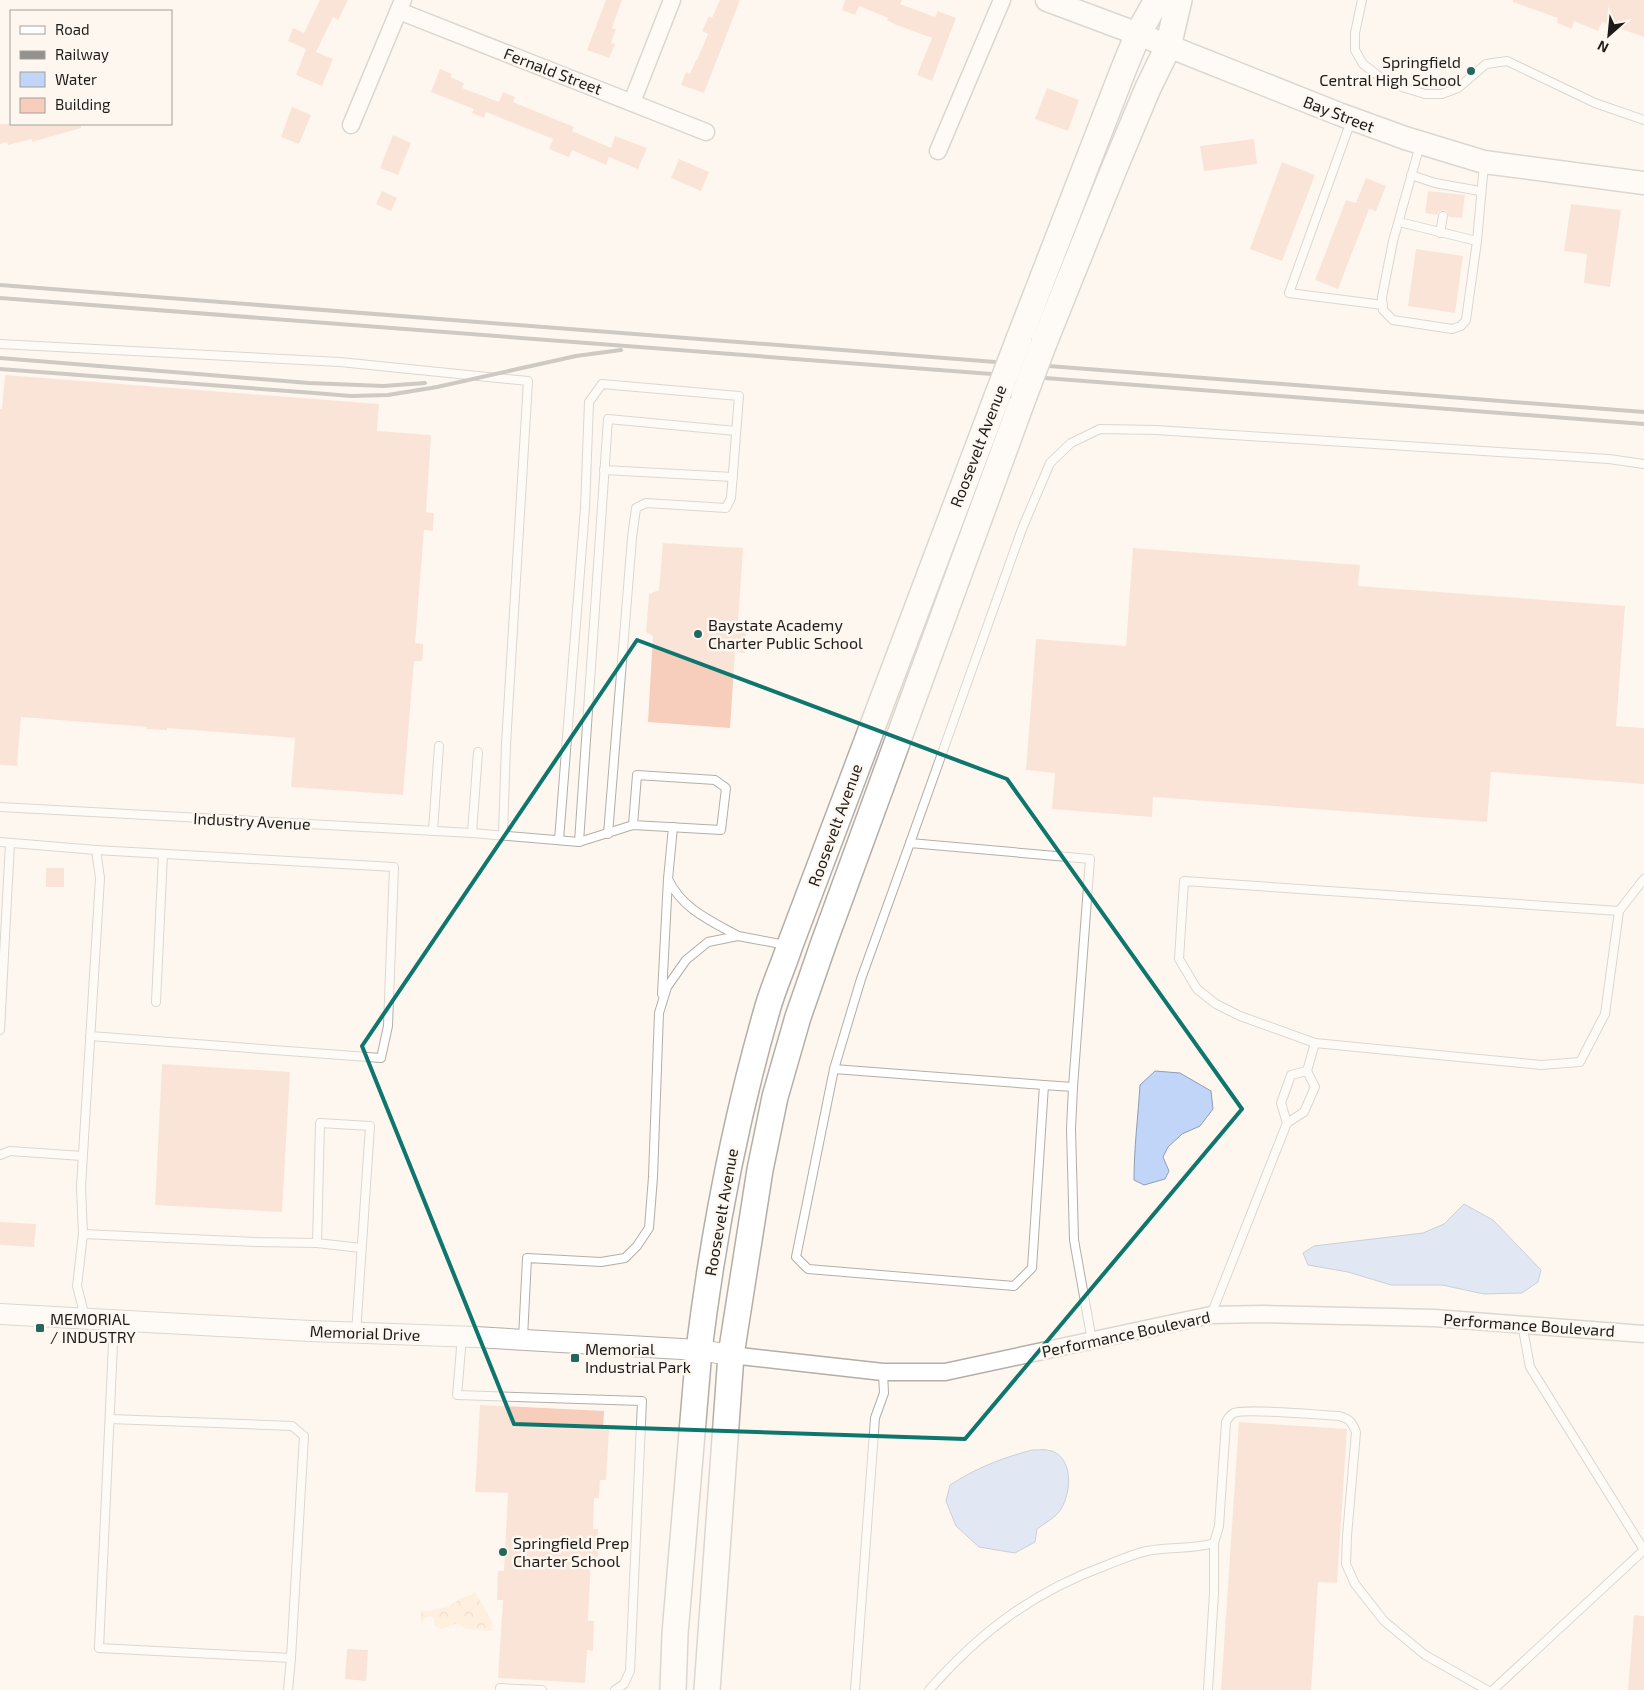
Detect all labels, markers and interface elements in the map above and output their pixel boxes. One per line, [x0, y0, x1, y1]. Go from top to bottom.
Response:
legend [10, 10, 172, 125]
north arrow [1584, 10, 1634, 60]
text: Road [55, 20, 90, 38]
text: N [1595, 37, 1611, 57]
street label: Fernald Street [501, 43, 605, 98]
text: Railway [55, 45, 109, 63]
place label: Springfield Central High School [1319, 52, 1461, 89]
marker: Springfield Central High School [1465, 65, 1477, 77]
text: Water [55, 70, 97, 88]
street label: Bay Street [1301, 91, 1378, 136]
text: Building [55, 95, 111, 113]
street label: Roosevelt Avenue [946, 382, 1010, 510]
place label: Baystate Academy Charter Public School [708, 615, 863, 652]
marker: Baystate Academy Charter Public School [692, 628, 704, 640]
street label: Roosevelt Avenue [804, 761, 866, 889]
street label: Industry Avenue [193, 808, 311, 833]
street label: Roosevelt Avenue [700, 1147, 741, 1277]
street label: Performance Boulevard [1040, 1306, 1212, 1361]
place label: MEMORIAL / INDUSTRY [50, 1309, 136, 1346]
street label: Performance Boulevard [1443, 1309, 1615, 1340]
street label: Memorial Drive [309, 1321, 421, 1344]
marker: MEMORIAL / INDUSTRY [34, 1322, 46, 1334]
place label: Memorial Industrial Park [585, 1339, 691, 1376]
marker: Memorial Industrial Park [569, 1352, 581, 1364]
place label: Springfield Prep Charter School [513, 1533, 629, 1570]
marker: Springfield Prep Charter School [497, 1546, 509, 1558]

